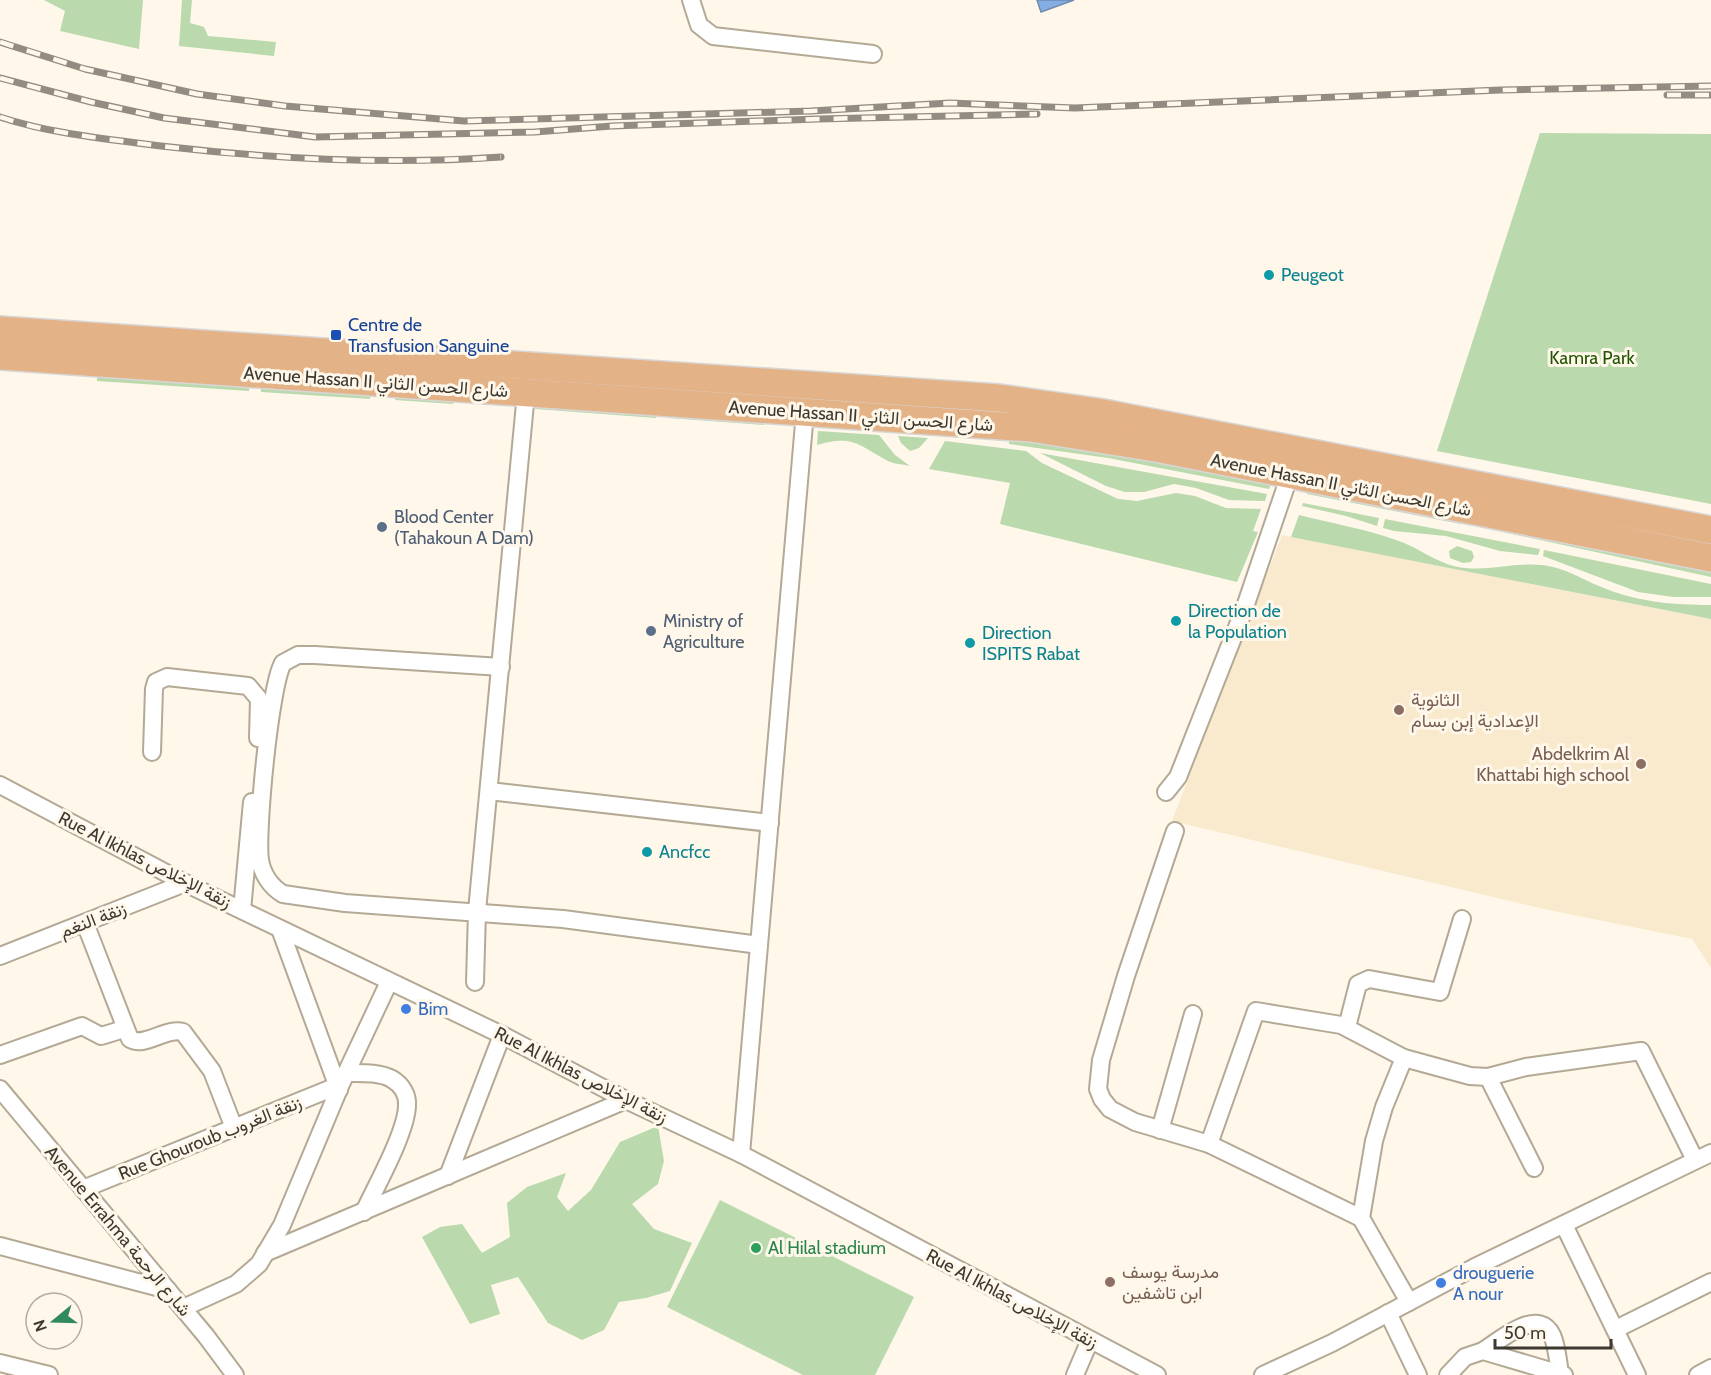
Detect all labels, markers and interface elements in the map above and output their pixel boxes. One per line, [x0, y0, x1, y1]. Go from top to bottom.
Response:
place label: Peugeot [1281, 264, 1344, 286]
marker: Peugeot [1262, 268, 1276, 282]
place label: Centre de Transfusion Sanguine [348, 314, 509, 357]
marker: Centre de Transfusion Sanguine [329, 328, 343, 342]
park label: Kamra Park [1549, 347, 1636, 369]
street label: Avenue Hassan II شارع الحسن الثاني [243, 362, 509, 406]
street label: Avenue Hassan II شارع الحسن الثاني [728, 396, 994, 440]
street label: Avenue Hassan II شارع الحسن الثاني [1208, 449, 1473, 525]
place label: Blood Center (Tahakoun A Dam) [394, 506, 534, 549]
marker: Blood Center (Tahakoun A Dam) [375, 520, 389, 534]
place label: Direction de la Population [1188, 600, 1287, 643]
place label: Ministry of Agriculture [663, 610, 744, 653]
marker: Direction de la Population [1169, 614, 1183, 628]
place label: Direction ISPITS Rabat [982, 622, 1080, 665]
marker: Ministry of Agriculture [644, 624, 658, 638]
marker: Direction ISPITS Rabat [963, 636, 977, 650]
place label: الثانوية الإعدادية إبن بسام [1411, 689, 1539, 733]
marker: الثانوية الإعدادية إبن بسام [1392, 703, 1406, 717]
place label: Abdelkrim Al Khattabi high school [1476, 743, 1630, 786]
marker: Abdelkrim Al Khattabi high school [1634, 757, 1648, 771]
street label: Rue Al Ikhlas زنقة الإخلاص [54, 807, 235, 914]
place label: Ancfcc [659, 841, 710, 863]
marker: Ancfcc [640, 845, 654, 859]
street label: زنقة النغم [57, 897, 130, 944]
place label: Bim [418, 998, 448, 1020]
marker: Bim [399, 1002, 413, 1016]
street label: Rue Al Ikhlas زنقة الإخلاص [490, 1022, 671, 1129]
street label: Rue Ghouroub زنقة الغروب [115, 1091, 305, 1185]
street label: Avenue Errahma شارع الرحمة [39, 1141, 196, 1321]
place label: Al Hilal stadium [768, 1237, 886, 1259]
marker: Al Hilal stadium [749, 1241, 763, 1255]
street label: Rue Al Ikhlas زنقة الإخلاص [922, 1244, 1102, 1355]
place label: مدرسة يوسف ابن تاشفين [1122, 1261, 1219, 1304]
place label: drouguerie A nour [1453, 1262, 1534, 1305]
marker: مدرسة يوسف ابن تاشفين [1103, 1275, 1117, 1289]
marker: drouguerie A nour [1434, 1276, 1448, 1290]
north arrow [24, 1291, 84, 1351]
scale bar [1495, 1312, 1610, 1350]
text: N [29, 1317, 51, 1334]
text: 50 m [1504, 1322, 1546, 1344]

